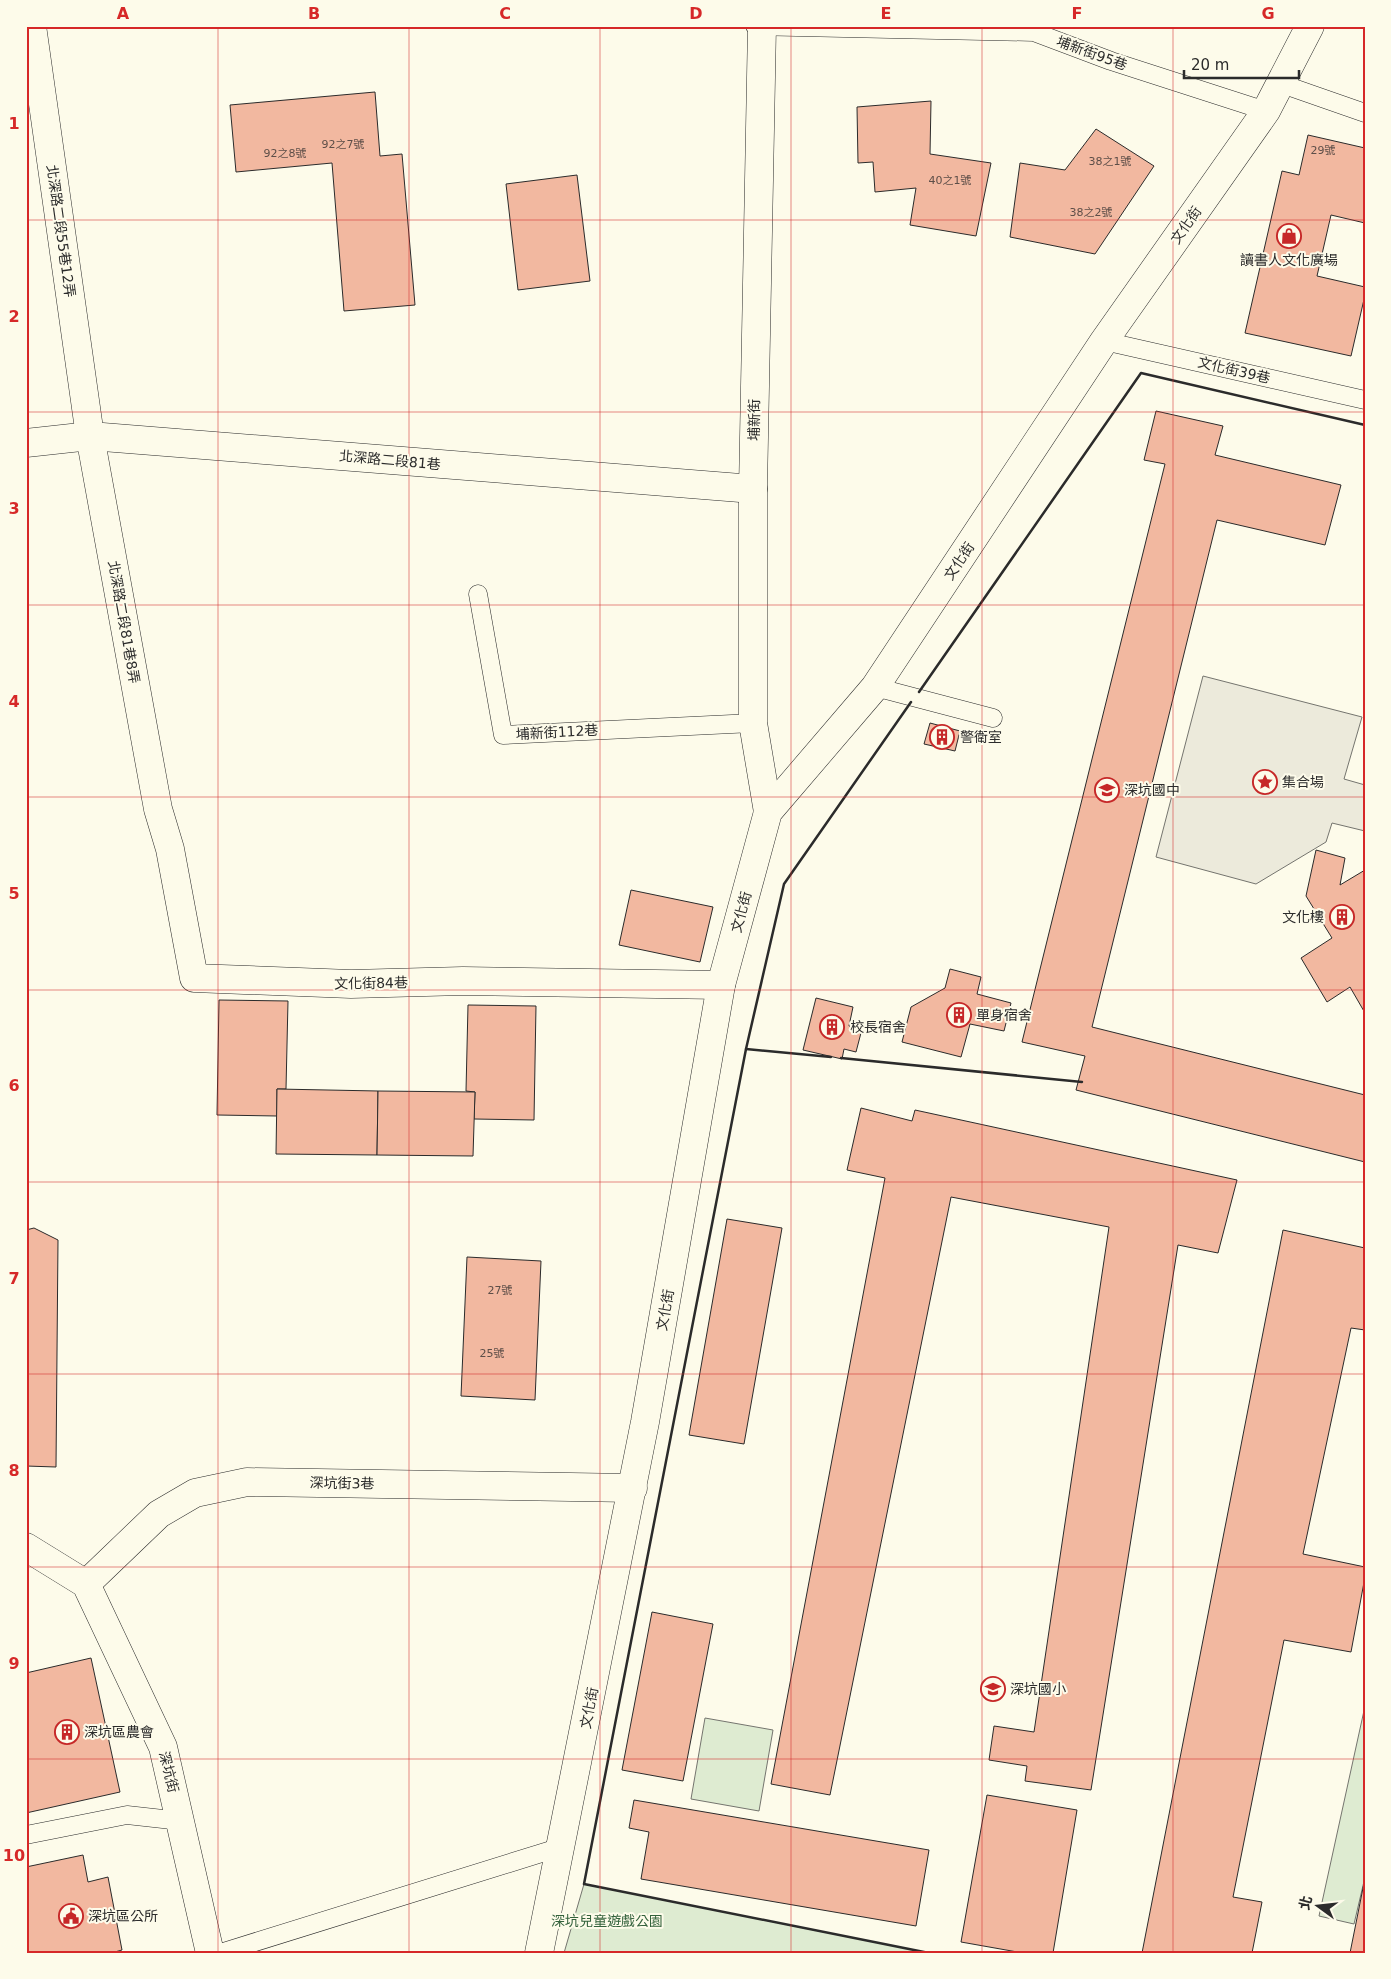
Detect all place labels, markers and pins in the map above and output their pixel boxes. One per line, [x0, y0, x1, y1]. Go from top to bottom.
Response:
shop icon: 讀書人文化廣場 [1276, 223, 1302, 249]
place label: 讀書人文化廣場 [1240, 252, 1338, 268]
building icon: 警衛室 [929, 724, 955, 750]
place label: 警衛室 [960, 729, 1002, 745]
place icon: 集合場 [1252, 769, 1278, 795]
place label: 集合場 [1282, 774, 1324, 790]
school or university icon: 深坑國中 [1094, 777, 1120, 803]
place label: 深坑國中 [1124, 782, 1180, 798]
building icon: 文化樓 [1329, 904, 1355, 930]
place label: 文化樓 [1282, 909, 1324, 925]
building icon: 單身宿舍 [946, 1002, 972, 1028]
place label: 單身宿舍 [976, 1007, 1032, 1023]
building icon: 校長宿舍 [819, 1014, 845, 1040]
place label: 校長宿舍 [850, 1019, 906, 1035]
school or university icon: 深坑國小 [980, 1676, 1006, 1702]
place label: 深坑國小 [1010, 1681, 1066, 1697]
building icon: 深坑區農會 [54, 1719, 80, 1745]
place label: 深坑區農會 [84, 1724, 154, 1740]
public building icon: 深坑區公所 [58, 1903, 84, 1929]
place label: 深坑區公所 [88, 1908, 158, 1924]

